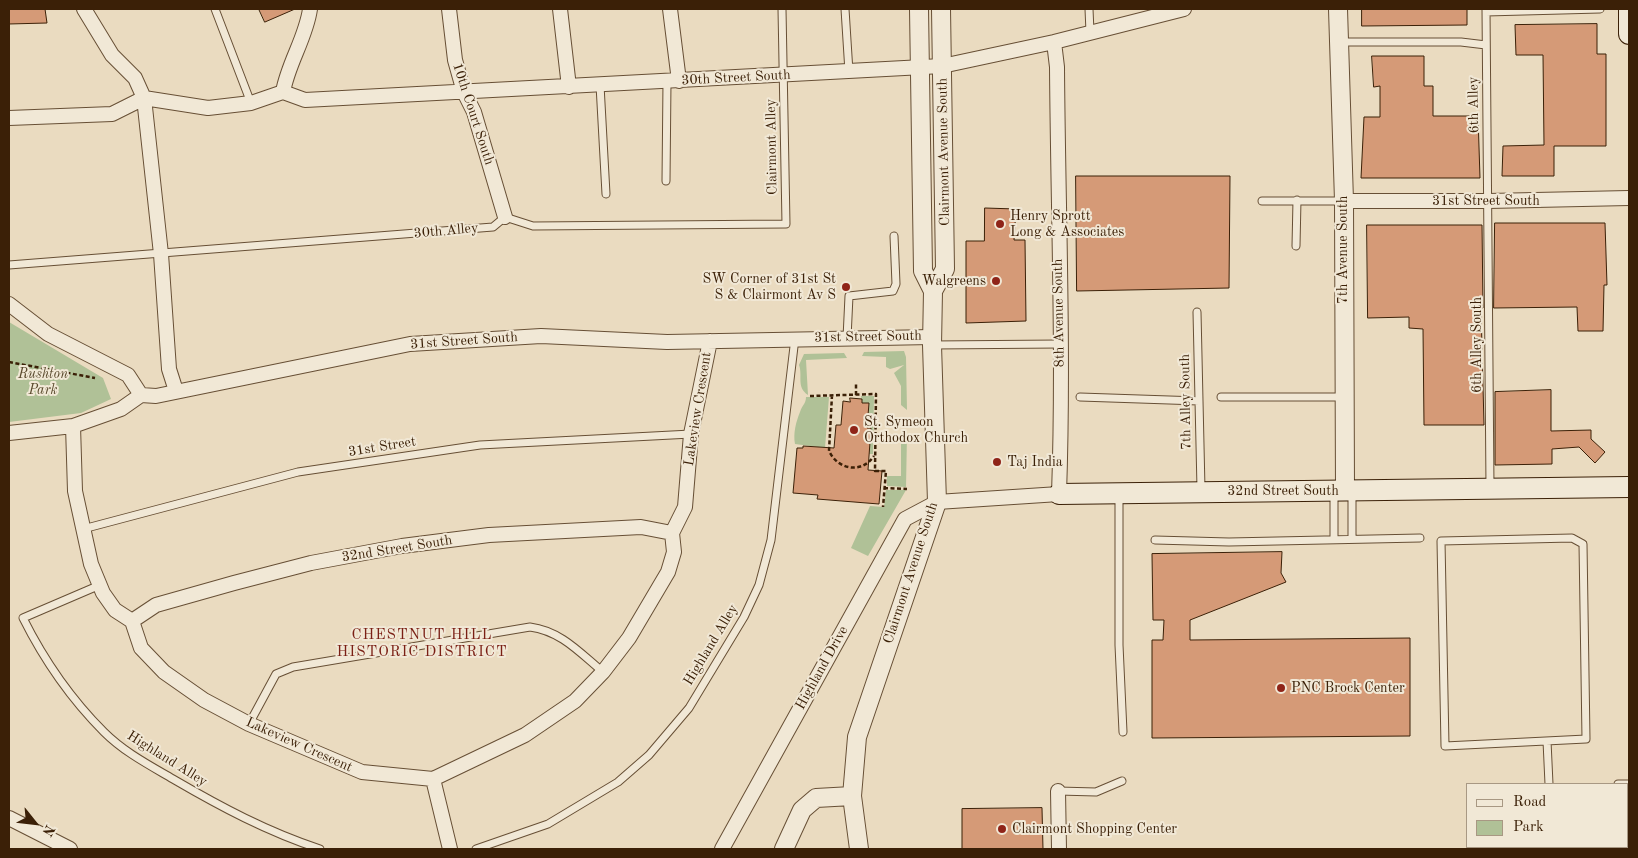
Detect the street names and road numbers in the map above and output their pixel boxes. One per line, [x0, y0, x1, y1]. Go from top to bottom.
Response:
street label: 10th Court South [449, 61, 497, 167]
street label: 30th Street South [681, 67, 791, 89]
street label: 6th Alley [1465, 77, 1483, 133]
street label: Clairmont Avenue South [934, 78, 954, 226]
street label: Clairmont Alley [763, 99, 781, 195]
street label: 31st Street South [1432, 193, 1540, 209]
street label: 7th Avenue South [1335, 196, 1351, 304]
street label: 30th Alley [413, 220, 479, 242]
street label: 8th Avenue South [1050, 259, 1068, 367]
street label: 6th Alley South [1469, 297, 1485, 393]
street label: 31st Street South [814, 328, 922, 346]
street label: 31st Street South [410, 329, 518, 353]
street label: Lakeview Crescent [681, 351, 715, 467]
street label: 7th Alley South [1177, 354, 1195, 450]
street label: 31st Street [347, 433, 417, 461]
street label: 32nd Street South [1227, 483, 1339, 499]
street label: Clairmont Avenue South [880, 500, 942, 646]
street label: 32nd Street South [341, 532, 453, 566]
street label: Highland Alley [680, 601, 742, 689]
street label: Highland Drive [792, 623, 852, 713]
street label: Lakeview Crescent [243, 714, 355, 776]
street label: Highland Alley [124, 728, 210, 790]

